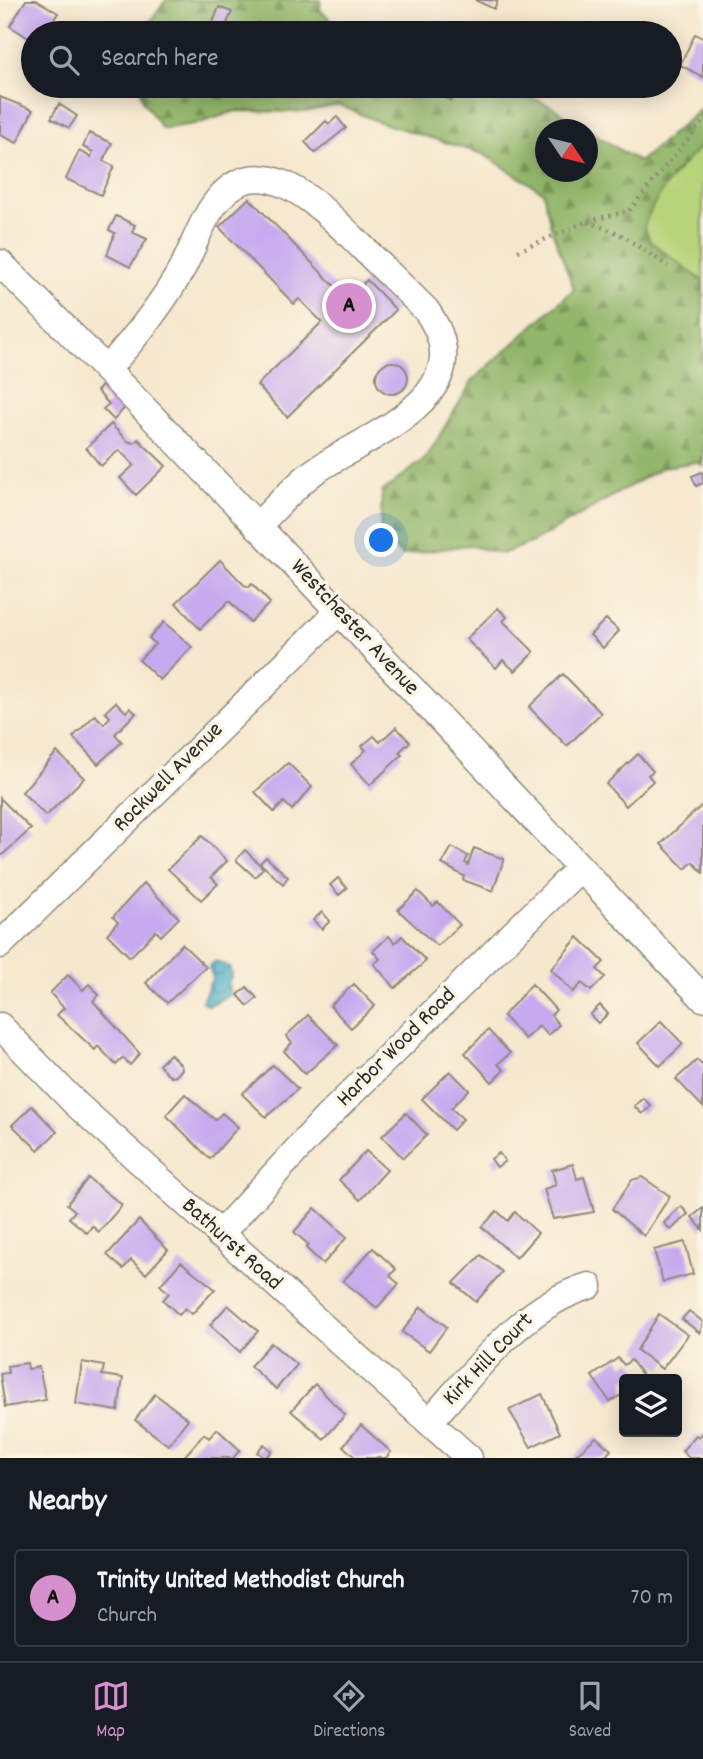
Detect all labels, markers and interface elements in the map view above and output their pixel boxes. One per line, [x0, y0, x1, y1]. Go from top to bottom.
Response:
search box [21, 21, 682, 98]
icon: search [45, 41, 83, 79]
text: Search here [101, 41, 219, 78]
north arrow [535, 119, 598, 182]
pin: A [326, 280, 372, 332]
your location [364, 523, 398, 557]
street label: Westchester Avenue [282, 552, 426, 704]
street label: Rockwell Avenue [106, 715, 232, 841]
street label: Harbor Wood Road [330, 981, 464, 1115]
street label: Bathurst Road [173, 1191, 289, 1299]
street label: Kirk Hill Court [436, 1306, 542, 1414]
map controls [619, 1374, 682, 1437]
button: layers [619, 1374, 682, 1437]
text: Nearby [28, 1482, 106, 1525]
text: Trinity United Methodist Church [97, 1563, 404, 1600]
text: A [47, 1582, 59, 1615]
text: 70 m [631, 1582, 673, 1615]
text: Church [97, 1600, 157, 1633]
tab: Map [92, 1677, 130, 1746]
tab: Directions [313, 1677, 385, 1746]
tab: Saved [569, 1677, 611, 1746]

